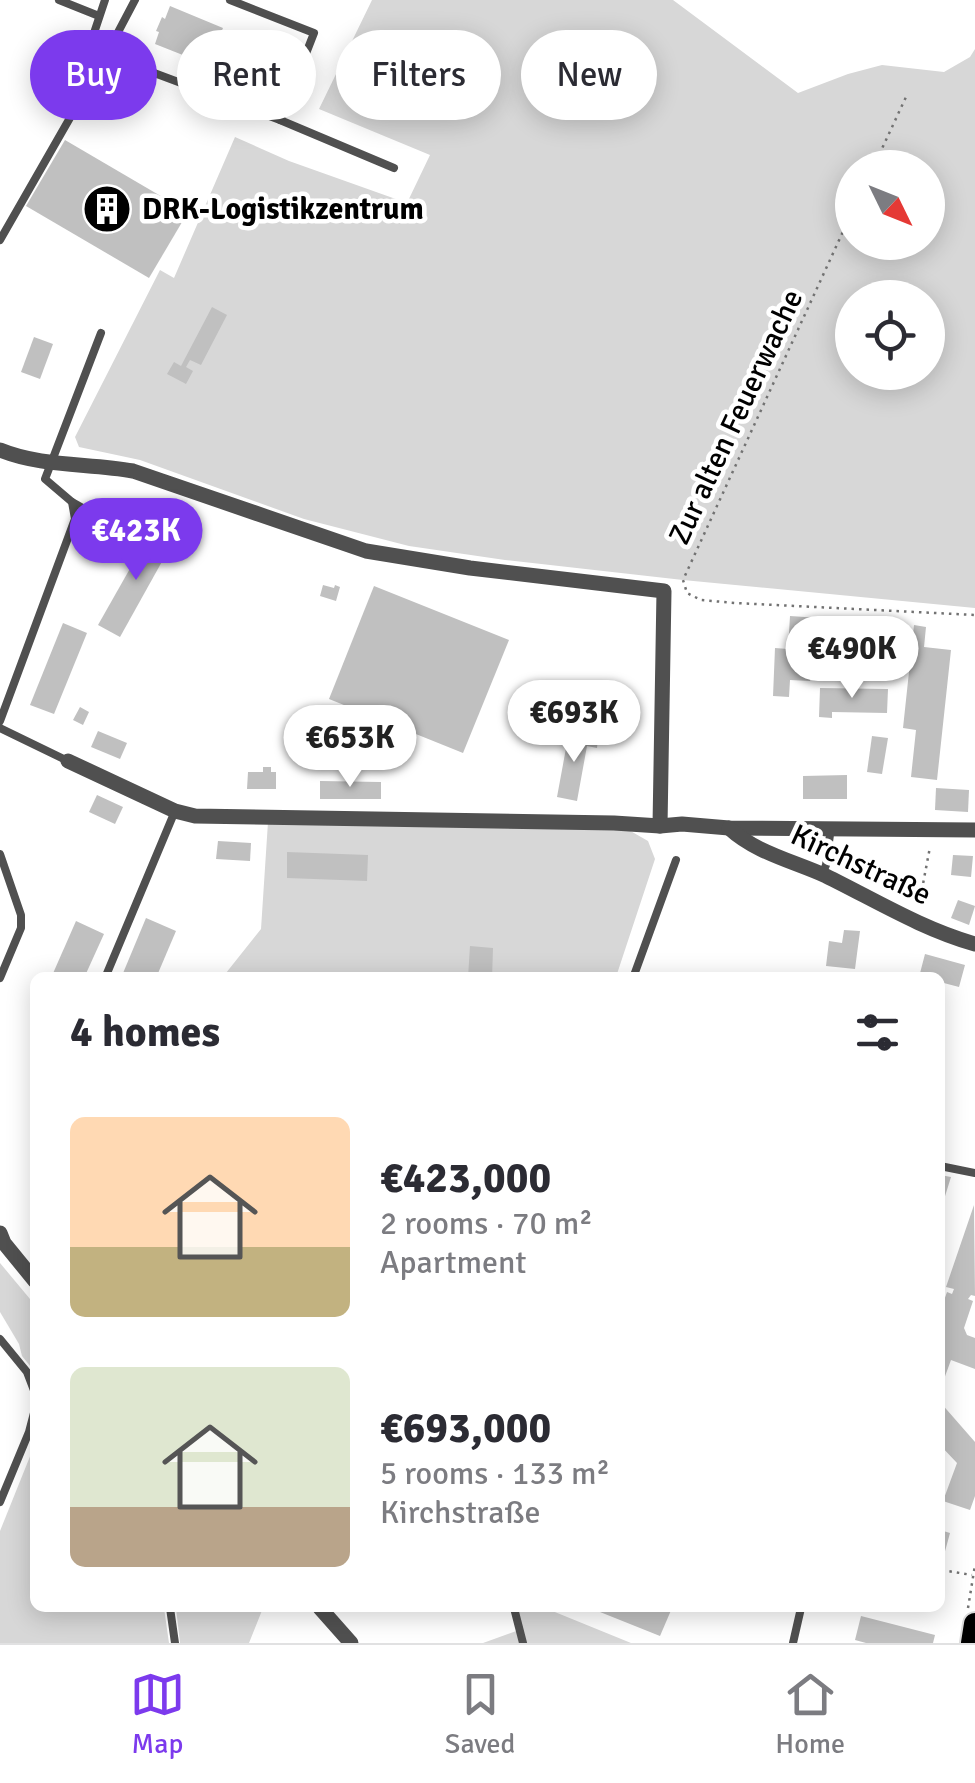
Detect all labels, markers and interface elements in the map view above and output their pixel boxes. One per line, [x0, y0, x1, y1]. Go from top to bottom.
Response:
chip: Buy [30, 30, 157, 120]
chip: Rent [177, 30, 316, 120]
chip: Filters [336, 30, 501, 120]
chip: New [521, 30, 657, 120]
north arrow [835, 150, 945, 260]
map controls [835, 150, 945, 390]
building icon: DRK-Logistikzentrum [81, 183, 133, 235]
place label: DRK-Logistikzentrum [142, 191, 424, 228]
button: locate [835, 280, 945, 390]
street label: Zur alten Feuerwache [661, 284, 811, 550]
pin: €423K [66, 498, 206, 583]
text: €423K [92, 511, 180, 550]
pin: €490K [782, 616, 922, 701]
text: €490K [808, 629, 896, 668]
pin: €693K [504, 680, 644, 765]
text: €693K [530, 693, 618, 732]
pin: €653K [280, 705, 420, 790]
text: €653K [306, 718, 394, 757]
street label: Kirchstraße [785, 816, 937, 914]
icon: filters [850, 1005, 905, 1060]
text: 4 homes [70, 1007, 220, 1058]
text: €423,000 [380, 1153, 551, 1204]
icon: home [150, 1157, 270, 1277]
text: 2 rooms · 70 m² [380, 1204, 593, 1243]
text: Apartment [380, 1243, 527, 1282]
text: €693,000 [380, 1403, 551, 1454]
icon: home [150, 1407, 270, 1527]
text: 5 rooms · 133 m² [380, 1454, 610, 1493]
text: Kirchstraße [380, 1493, 540, 1532]
tab: Map [130, 1667, 185, 1761]
tab: Saved [445, 1667, 515, 1761]
tab: Home [775, 1667, 845, 1761]

